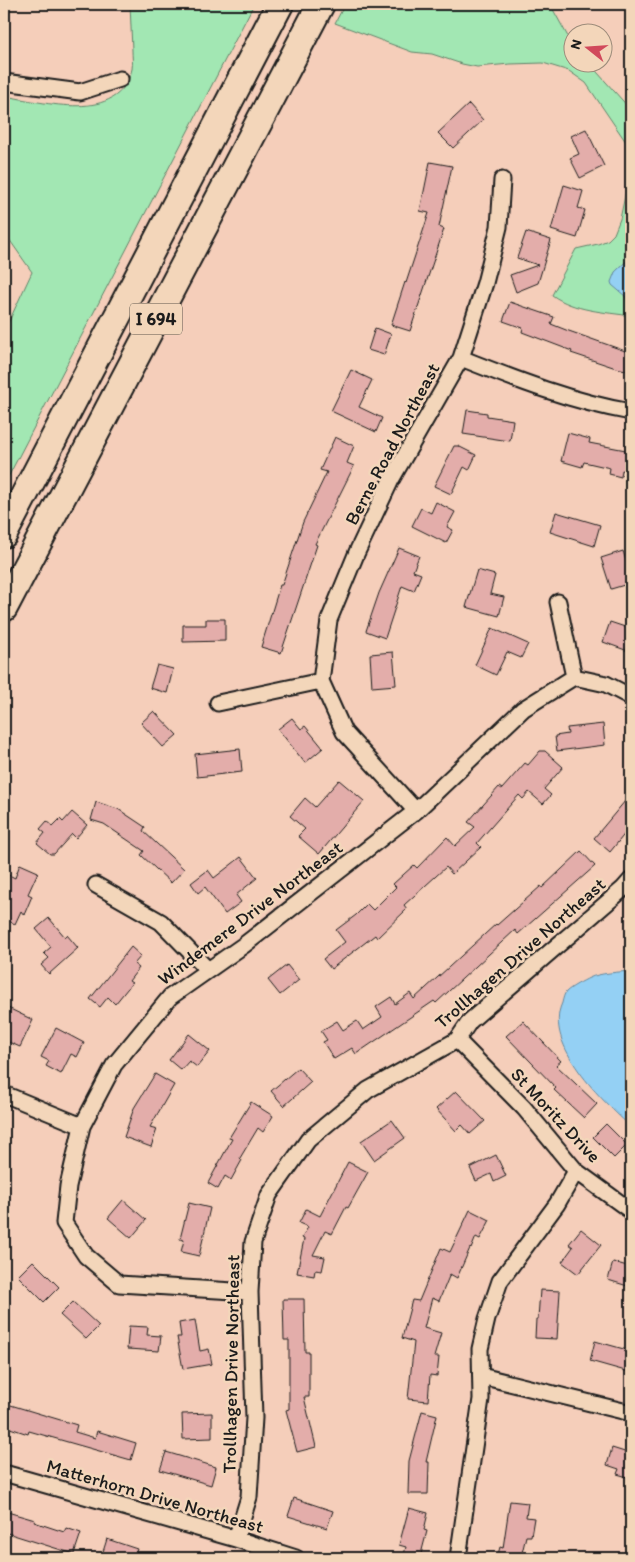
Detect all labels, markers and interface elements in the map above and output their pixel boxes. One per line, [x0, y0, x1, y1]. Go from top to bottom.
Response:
north arrow [562, 22, 612, 72]
text: N [567, 37, 586, 51]
road number: I 694 [130, 304, 182, 334]
street label: Berne Road Northeast [340, 359, 444, 529]
street label: Windemere Drive Northeast [153, 836, 347, 990]
street label: Trollhagen Drive Northeast [430, 873, 610, 1033]
street label: St Moritz Drive [506, 1063, 606, 1167]
street label: Trollhagen Drive Northeast [218, 1254, 244, 1474]
street label: Matterhorn Drive Northeast [44, 1454, 266, 1538]

